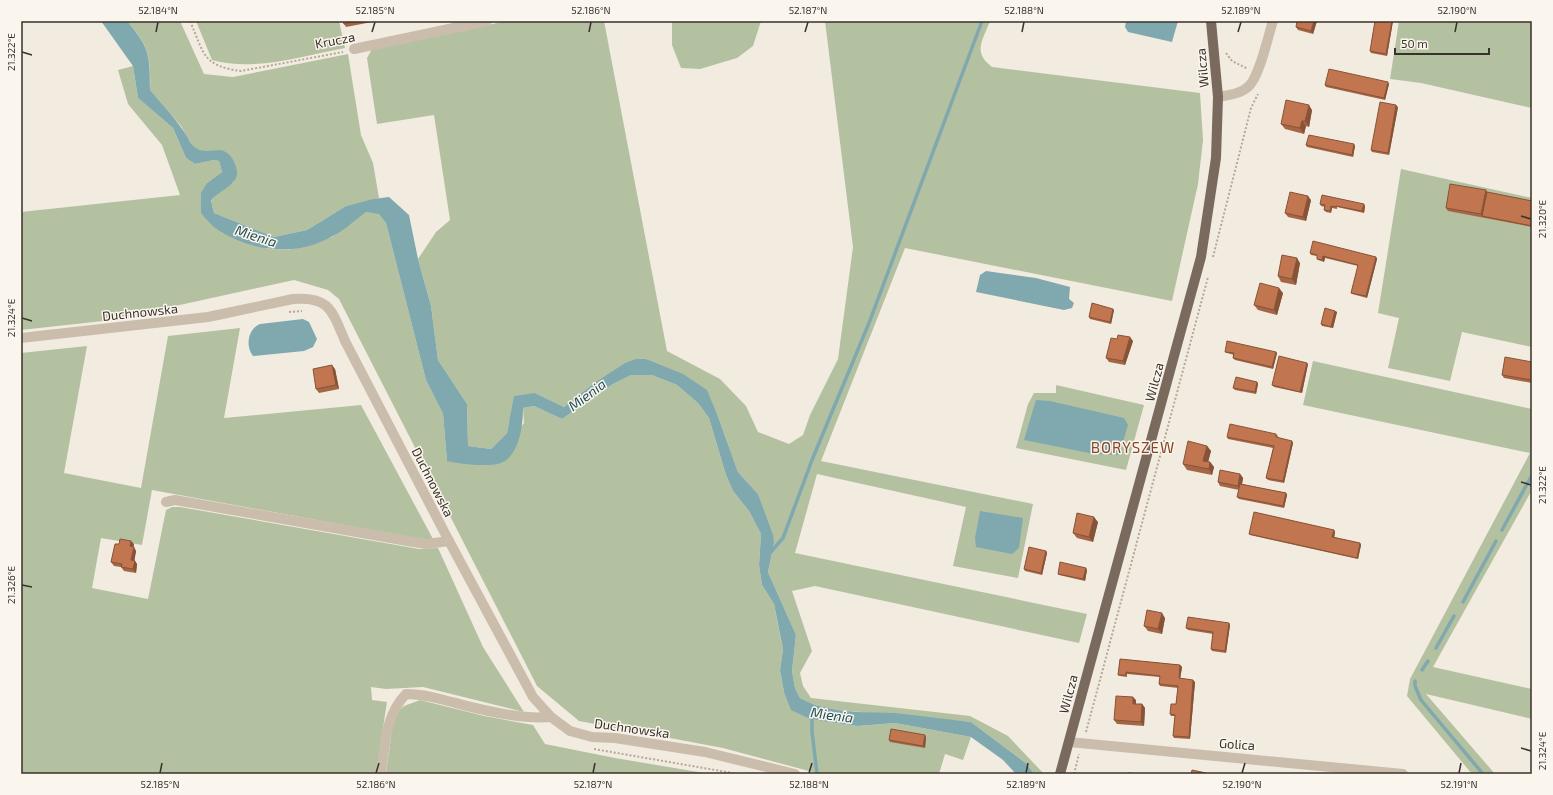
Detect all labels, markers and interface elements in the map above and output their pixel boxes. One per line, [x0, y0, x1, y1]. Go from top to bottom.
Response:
text: 52.184°N [138, 4, 178, 16]
text: 52.185°N [356, 4, 394, 16]
text: 52.186°N [571, 4, 611, 16]
text: 52.187°N [789, 4, 827, 16]
text: 52.188°N [1004, 4, 1044, 16]
text: 52.189°N [1221, 4, 1261, 16]
text: 52.190°N [1437, 4, 1477, 16]
street label: Krucza [314, 28, 356, 52]
scale bar [1395, 30, 1489, 56]
text: 21.322°E [5, 33, 17, 71]
text: 50 m [1401, 36, 1428, 50]
street label: Wilcza [1192, 48, 1212, 88]
text: 21.320°E [1536, 199, 1548, 238]
water label: Mienia [233, 221, 279, 250]
text: 21.324°E [5, 298, 17, 337]
street label: Duchnowska [101, 300, 179, 324]
street label: Wilcza [1141, 361, 1167, 403]
water label: Mienia [564, 375, 609, 414]
district label: BORYSZEW [1091, 438, 1175, 456]
street label: Duchnowska [409, 445, 457, 519]
text: 21.322°E [1536, 466, 1548, 504]
text: 21.326°E [5, 566, 17, 604]
street label: Wilcza [1055, 673, 1081, 715]
water label: Mienia [810, 703, 854, 726]
street label: Duchnowska [593, 715, 671, 741]
text: 21.324°E [1536, 731, 1548, 770]
street label: Golica [1218, 735, 1256, 753]
text: 52.185°N [141, 778, 179, 790]
text: 52.186°N [356, 778, 396, 790]
text: 52.187°N [574, 778, 612, 790]
text: 52.188°N [789, 778, 829, 790]
text: 52.189°N [1006, 778, 1046, 790]
text: 52.190°N [1222, 778, 1262, 790]
text: 52.191°N [1440, 778, 1478, 790]

